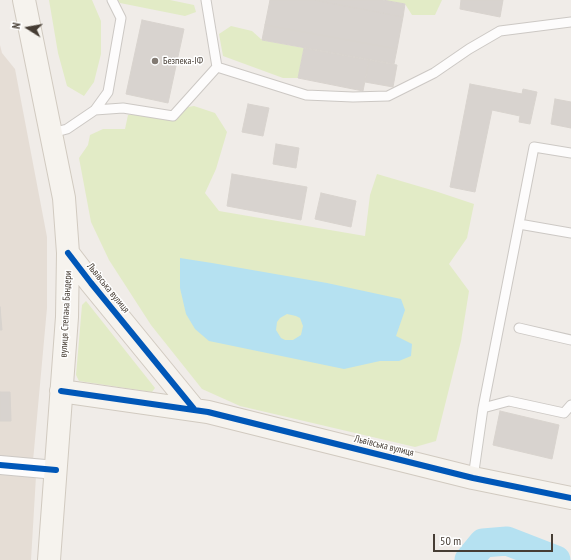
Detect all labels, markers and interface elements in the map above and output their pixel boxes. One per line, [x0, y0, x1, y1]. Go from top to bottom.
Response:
north arrow [8, 8, 48, 48]
text: N [9, 21, 24, 30]
place label: Безпека-ІФ [163, 55, 203, 67]
marker: Безпека-ІФ [150, 56, 160, 66]
street label: Львівська вулиця [84, 261, 132, 315]
street label: вулиця Степана Бандери [58, 270, 74, 358]
street label: Львівська вулиця [353, 433, 415, 459]
scale bar [435, 526, 555, 552]
text: 50 m [440, 533, 461, 548]

